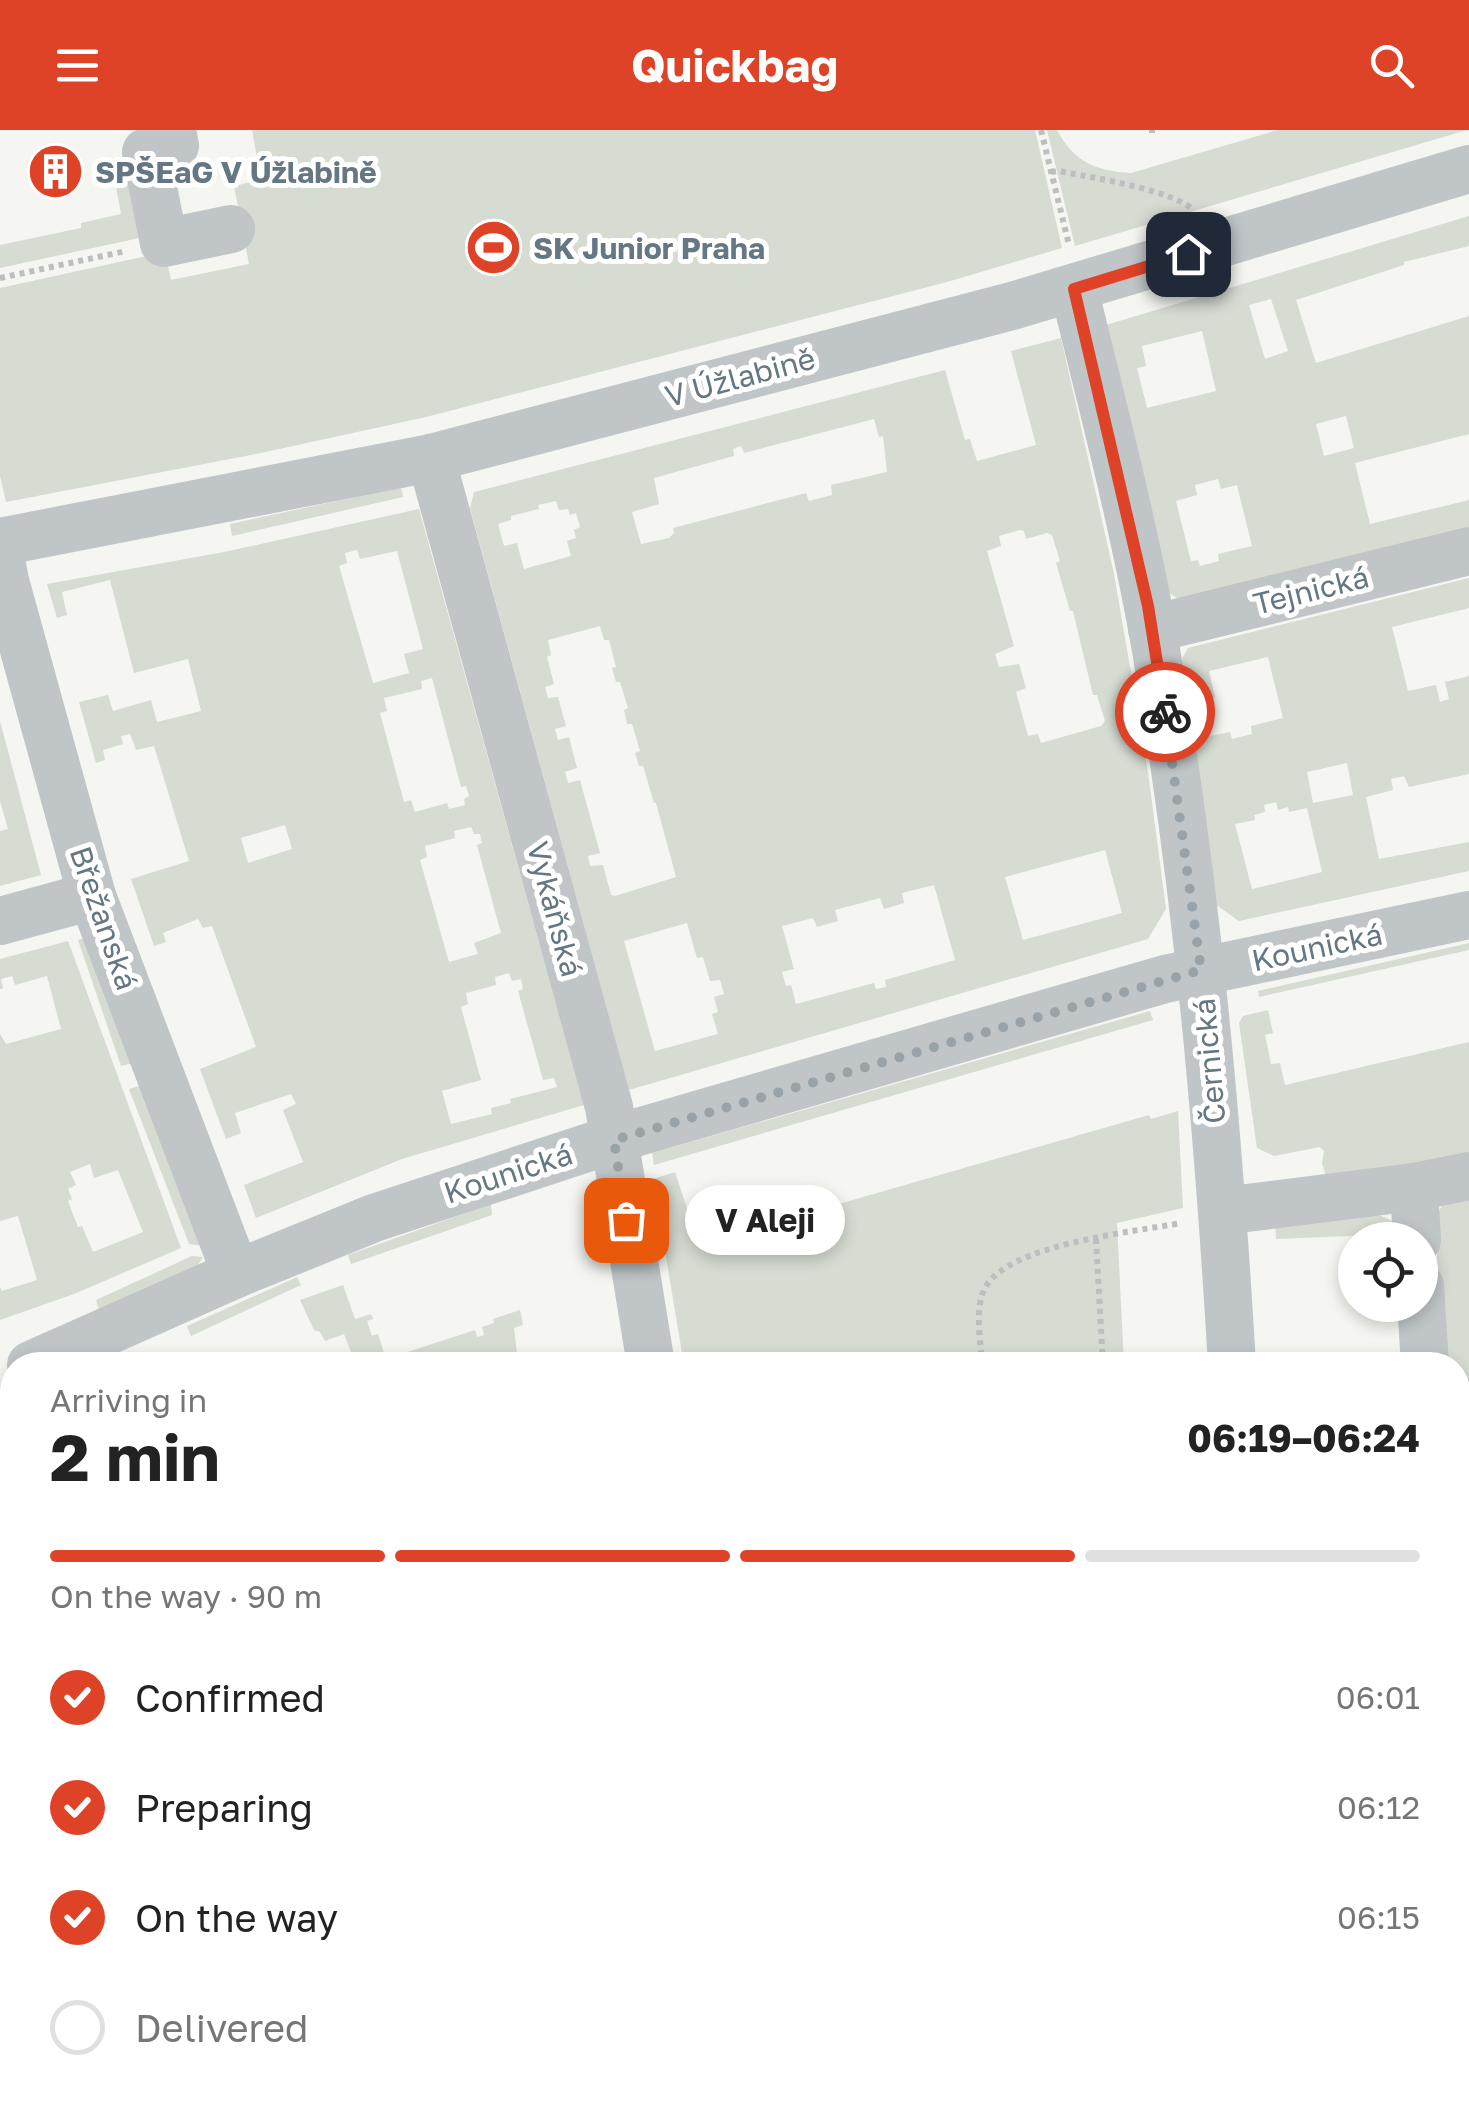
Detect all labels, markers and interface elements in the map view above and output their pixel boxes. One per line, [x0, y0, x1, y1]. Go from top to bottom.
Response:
icon: menu [50, 38, 105, 93]
text: Quickbag [631, 38, 838, 92]
icon: search [1364, 38, 1419, 93]
building icon: SPŠEaG V Úžlabině [26, 142, 86, 202]
place label: SPŠEaG V Úžlabině [95, 154, 377, 190]
pin [1146, 212, 1231, 297]
sports icon: SK Junior Praha [464, 218, 524, 278]
icon: home [1161, 227, 1216, 282]
place label: SK Junior Praha [533, 230, 765, 266]
street label: V Úžlabině [661, 340, 819, 414]
street label: Tejnická [1250, 558, 1372, 622]
courier [1115, 662, 1215, 762]
icon: bike [1138, 685, 1193, 740]
street label: Vykáňská [520, 837, 590, 981]
street label: Břežanská [63, 842, 145, 994]
street label: Kounická [1248, 916, 1386, 978]
street label: Černická [1186, 997, 1232, 1125]
street label: Kounická [439, 1135, 577, 1211]
pin [584, 1178, 669, 1263]
callout: V Aleji [686, 1185, 846, 1255]
icon: bag [599, 1193, 654, 1248]
text: V Aleji [715, 1201, 815, 1239]
map controls [1338, 1222, 1438, 1322]
button: locate [1338, 1222, 1438, 1322]
text: Arriving in [50, 1381, 207, 1419]
text: 06:19–06:24 [1187, 1415, 1420, 1460]
text: 2 min [50, 1417, 220, 1495]
text: On the way · 90 m [50, 1577, 322, 1615]
icon: check [50, 1670, 105, 1725]
text: Confirmed [135, 1675, 325, 1720]
text: 06:01 [1336, 1678, 1420, 1716]
icon: check [50, 1780, 105, 1835]
text: Preparing [135, 1785, 313, 1830]
text: 06:12 [1337, 1788, 1420, 1826]
icon: check [50, 1890, 105, 1945]
text: On the way [135, 1895, 338, 1940]
text: 06:15 [1337, 1898, 1420, 1936]
text: Delivered [135, 2005, 308, 2050]

